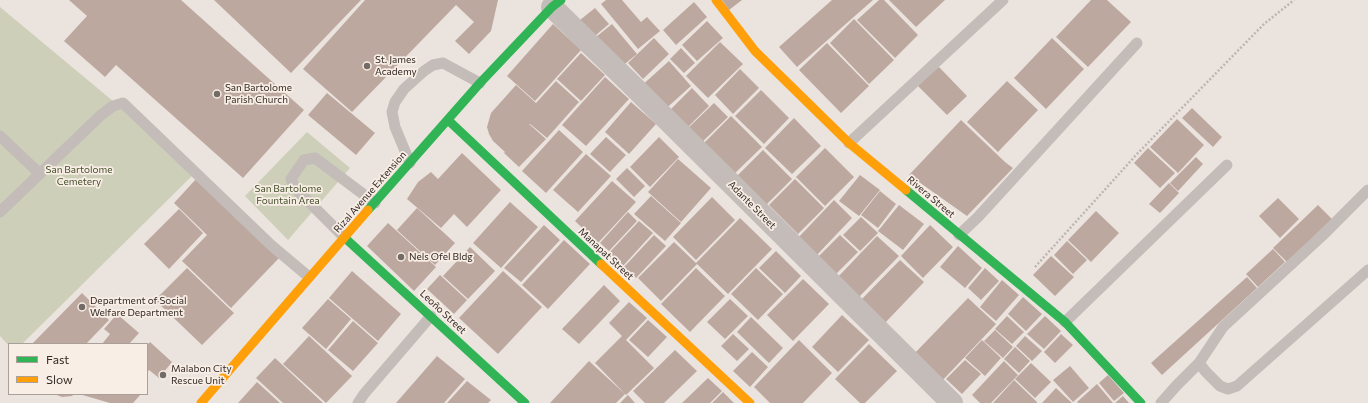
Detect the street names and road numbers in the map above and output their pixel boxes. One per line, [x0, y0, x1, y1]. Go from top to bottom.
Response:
street label: Rizal Avenue Extension [331, 149, 409, 235]
street label: Rivera Street [905, 174, 957, 220]
street label: Adante Street [726, 179, 778, 231]
street label: Manapat Street [576, 225, 636, 283]
street label: Leoño Street [417, 288, 469, 336]

